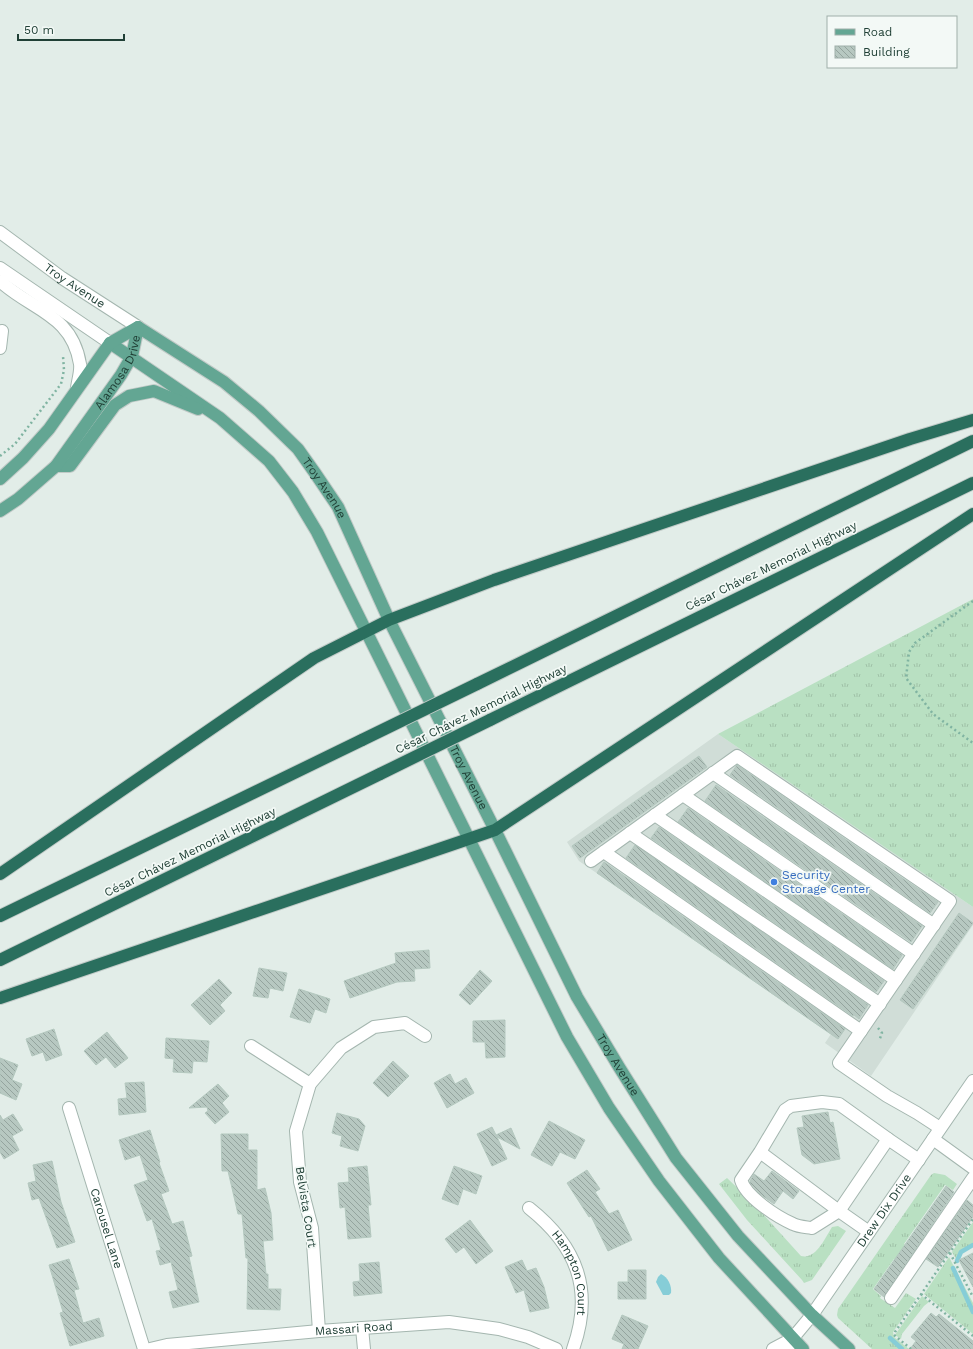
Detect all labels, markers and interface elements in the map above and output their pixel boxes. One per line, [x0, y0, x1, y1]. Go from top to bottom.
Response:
scale bar [18, 16, 124, 42]
legend [827, 16, 957, 68]
text: 50 m [24, 23, 54, 37]
text: Road [863, 25, 892, 39]
text: Building [863, 45, 910, 59]
street label: Troy Avenue [42, 260, 108, 311]
street label: Alamosa Drive [92, 334, 143, 412]
street label: Troy Avenue [299, 455, 349, 521]
street label: César Chávez Memorial Highway [683, 518, 860, 614]
street label: César Chávez Memorial Highway [393, 661, 570, 757]
street label: Troy Avenue [447, 743, 491, 812]
street label: César Chávez Memorial Highway [102, 804, 279, 900]
place label: Security Storage Center [782, 868, 870, 896]
marker: Security Storage Center [769, 877, 779, 887]
street label: Troy Avenue [594, 1031, 642, 1099]
street label: Belvista Court [293, 1165, 319, 1249]
street label: Drew Dix Drive [854, 1171, 914, 1250]
street label: Carousel Lane [87, 1186, 126, 1270]
street label: Hampton Court [549, 1227, 589, 1316]
street label: Massari Road [314, 1319, 393, 1338]

